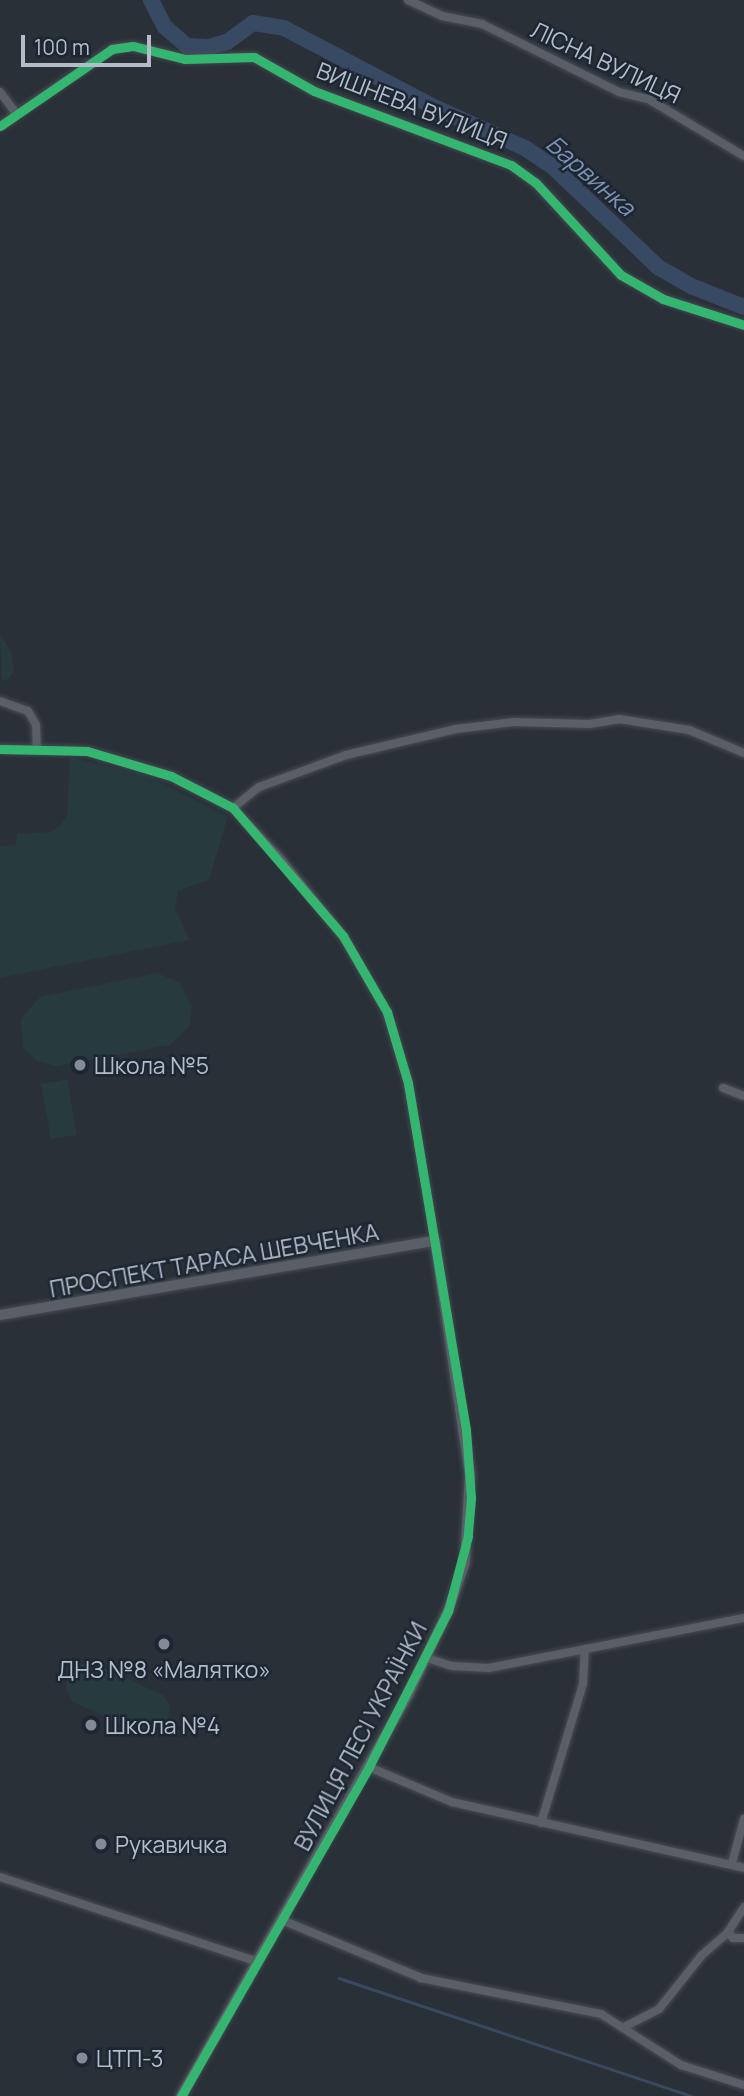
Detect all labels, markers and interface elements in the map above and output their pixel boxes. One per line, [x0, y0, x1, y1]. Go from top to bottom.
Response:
street label: ЛІСНА ВУЛИЦЯ [527, 15, 685, 109]
scale bar [24, 21, 154, 65]
text: 100 m [34, 33, 90, 61]
street label: ВИШНЕВА ВУЛИЦЯ [313, 56, 511, 154]
water label: Барвинка [541, 129, 641, 221]
place label: Школа №5 [94, 1051, 209, 1079]
marker: Школа №5 [72, 1057, 88, 1073]
street label: ПРОСПЕКТ ТАРАСА ШЕВЧЕНКА [47, 1217, 381, 1303]
street label: ВУЛИЦЯ ЛЕСІ УКРАЇНКИ [288, 1617, 432, 1855]
marker: ДНЗ №8 «Малятко» [156, 1636, 172, 1652]
place label: ДНЗ №8 «Малятко» [57, 1655, 271, 1683]
place label: Школа №4 [105, 1711, 220, 1739]
marker: Школа №4 [83, 1717, 99, 1733]
place label: Рукавичка [115, 1830, 227, 1858]
marker: Рукавичка [93, 1836, 109, 1852]
place label: ЦТП-3 [96, 2044, 164, 2072]
marker: ЦТП-3 [74, 2050, 90, 2066]

